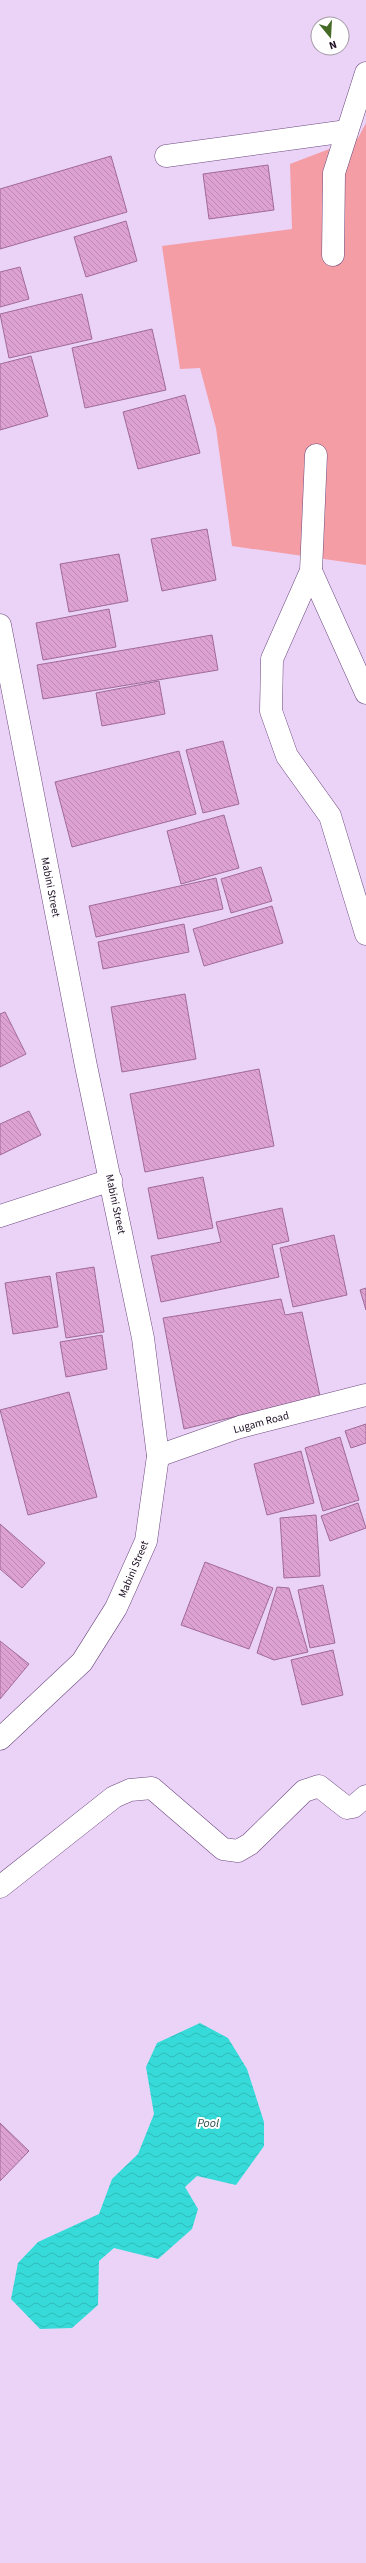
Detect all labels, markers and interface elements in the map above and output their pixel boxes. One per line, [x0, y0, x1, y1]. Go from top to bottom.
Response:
north arrow [310, 16, 350, 56]
text: N [327, 37, 339, 53]
street label: Mabini Street [37, 856, 64, 919]
street label: Mabini Street [102, 1173, 129, 1236]
street label: Lugam Road [232, 1408, 291, 1437]
street label: Mabini Street [115, 1538, 152, 1600]
water label: Pool [197, 2115, 219, 2132]

